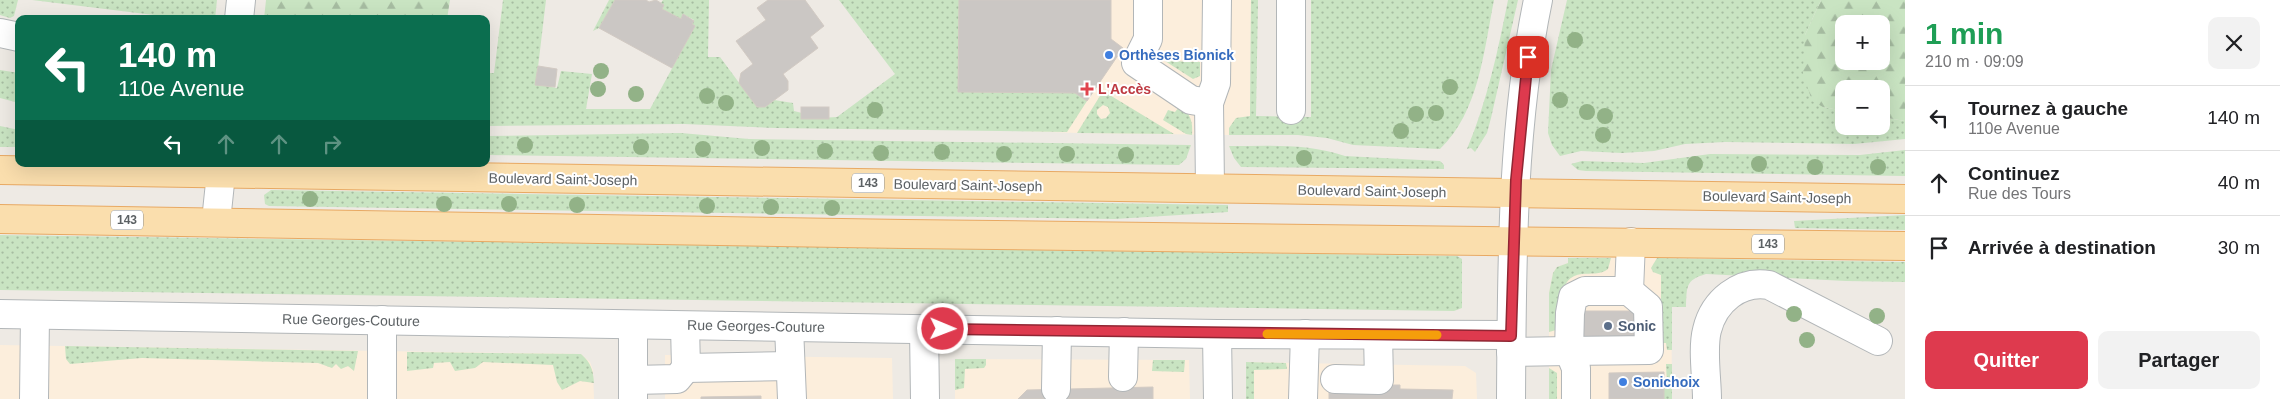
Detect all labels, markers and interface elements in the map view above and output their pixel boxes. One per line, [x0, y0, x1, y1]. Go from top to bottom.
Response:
map controls [1835, 15, 1890, 135]
button: + [1835, 15, 1890, 70]
text: 1 min [1925, 17, 2003, 50]
button: close [2208, 17, 2260, 69]
icon: left [35, 35, 100, 100]
text: 140 m [118, 35, 217, 74]
pin [1507, 36, 1549, 78]
icon: arrive [1514, 43, 1542, 71]
place label: Orthèses Bionick [1119, 47, 1234, 63]
marker: Orthèses Bionick [1103, 49, 1115, 61]
text: 210 m · 09:09 [1925, 53, 2024, 70]
text: 110e Avenue [118, 76, 244, 101]
button: − [1835, 80, 1890, 135]
place label: L'Accès [1098, 81, 1151, 97]
marker: L'Accès [1080, 82, 1094, 96]
text: Tournez à gauche [1968, 98, 2128, 119]
icon: left [1925, 104, 1953, 132]
text: 140 m [2207, 107, 2260, 128]
text: 110e Avenue [1968, 120, 2060, 137]
icon: left [159, 130, 187, 158]
icon: ahead [212, 130, 240, 158]
icon: ahead [265, 130, 293, 158]
icon: right [318, 130, 346, 158]
text: Continuez [1968, 163, 2060, 184]
icon: ahead [1925, 169, 1953, 197]
street label: Boulevard Saint-Joseph [489, 170, 637, 188]
text: 40 m [2218, 172, 2260, 193]
road number: 143 [852, 174, 884, 192]
street label: Boulevard Saint-Joseph [894, 176, 1042, 194]
street label: Boulevard Saint-Joseph [1298, 182, 1446, 200]
text: Rue des Tours [1968, 185, 2071, 202]
street label: Boulevard Saint-Joseph [1703, 188, 1851, 206]
road number: 143 [111, 210, 143, 230]
road number: 143 [1752, 234, 1784, 253]
icon: arrive [1925, 234, 1953, 262]
text: Arrivée à destination [1968, 237, 2156, 258]
text: 30 m [2218, 237, 2260, 258]
position arrow [916, 302, 968, 354]
street label: Rue Georges-Couture [282, 311, 420, 329]
street label: Rue Georges-Couture [687, 317, 825, 335]
place label: Sonic [1618, 318, 1656, 334]
marker: Sonic [1602, 320, 1614, 332]
button: Quitter [1925, 331, 2088, 389]
button: Partager [2098, 331, 2260, 389]
place label: Sonichoix [1633, 374, 1700, 390]
marker: Sonichoix [1617, 376, 1629, 388]

